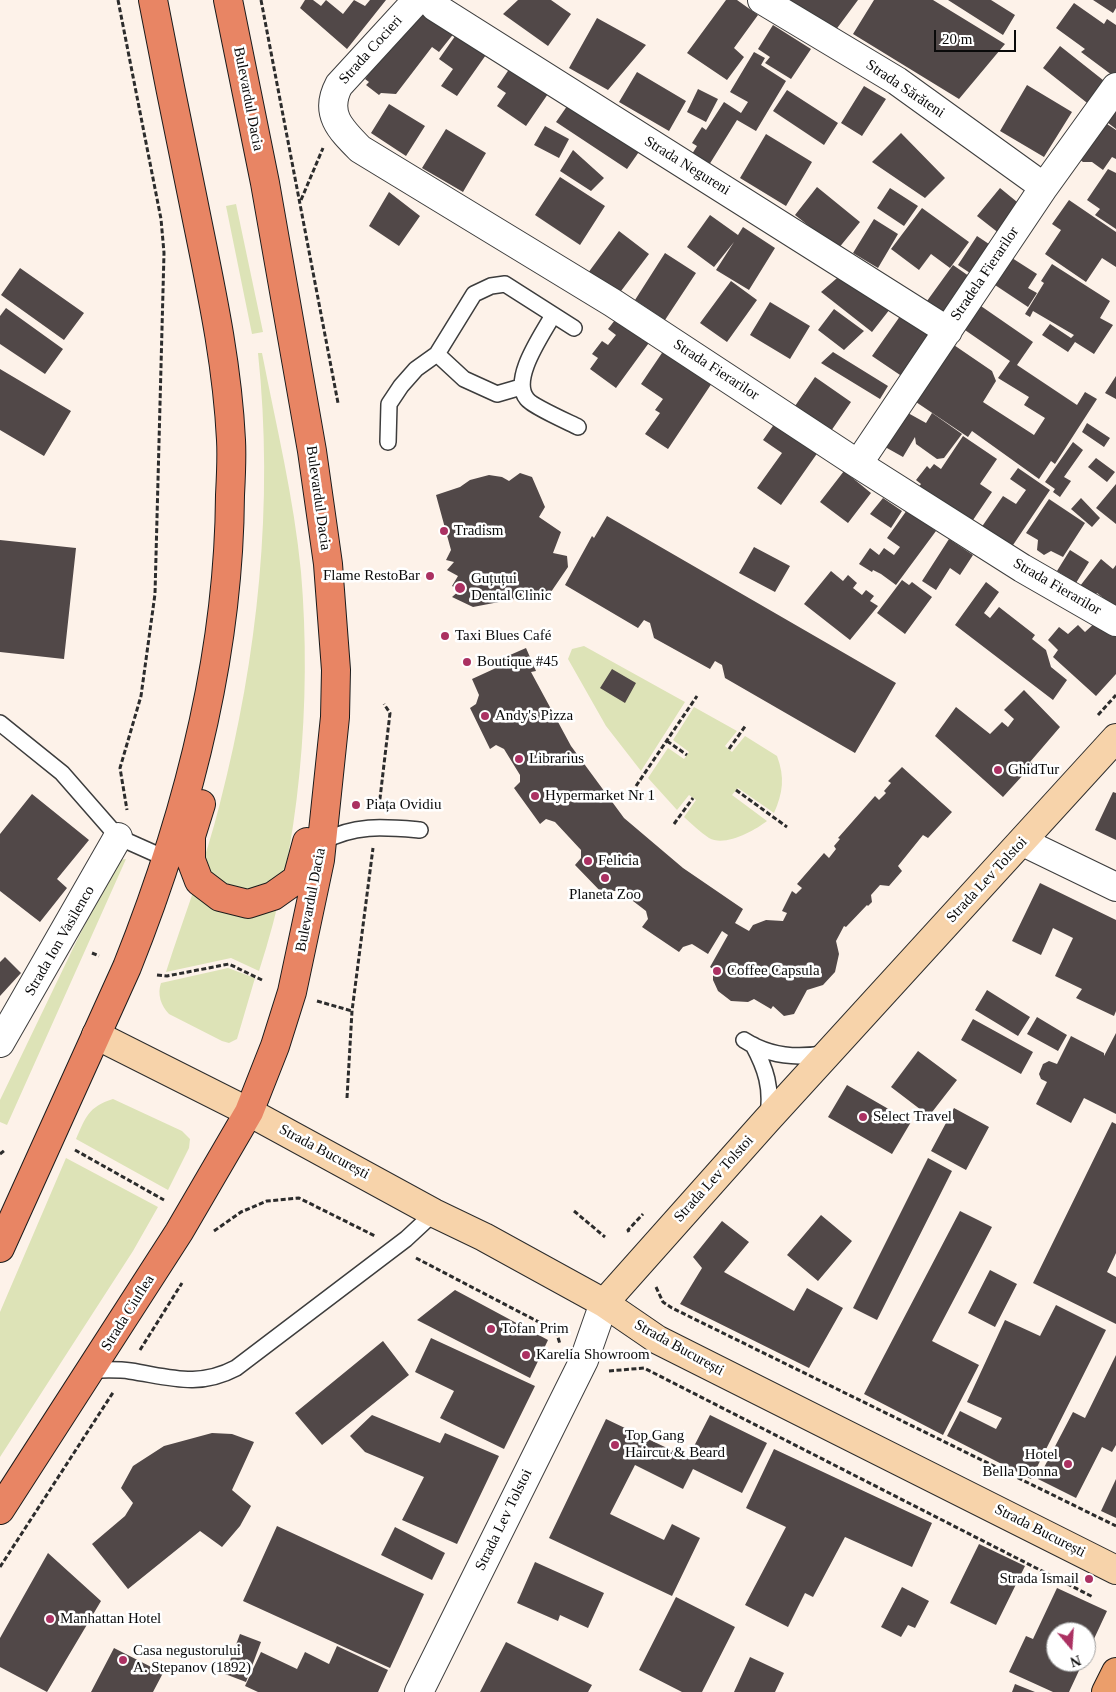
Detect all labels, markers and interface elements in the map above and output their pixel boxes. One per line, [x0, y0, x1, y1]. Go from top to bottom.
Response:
street label: Strada Cocieri [335, 12, 407, 88]
scale bar [936, 20, 1018, 52]
text: 20 m [942, 31, 972, 47]
street label: Bulevardul Dacia [229, 46, 267, 152]
street label: Strada Sărăteni [862, 56, 948, 122]
street label: Strada Negureni [641, 132, 733, 200]
street label: Stradela Fierarilor [947, 224, 1023, 324]
street label: Strada Fierarilor [670, 336, 762, 404]
street label: Bulevardul Dacia [302, 445, 334, 551]
place label: Tradism [454, 522, 503, 540]
marker: Tradism [438, 525, 450, 537]
street label: Strada Fierarilor [1010, 555, 1104, 619]
place label: Flame RestoBar [323, 567, 420, 585]
marker: Flame RestoBar [424, 570, 436, 582]
place label: Guțuțui Dental Clinic [471, 570, 551, 605]
marker: Guțuțui Dental Clinic [453, 581, 467, 595]
place label: Taxi Blues Café [455, 627, 551, 645]
marker: Taxi Blues Café [439, 630, 451, 642]
place label: Boutique #45 [477, 653, 558, 671]
marker: Boutique #45 [461, 656, 473, 668]
place label: Andy's Pizza [495, 707, 573, 725]
marker: Andy's Pizza [479, 710, 491, 722]
place label: Librarius [529, 750, 584, 768]
marker: Librarius [513, 753, 525, 765]
place label: GhidTur [1008, 761, 1059, 779]
marker: GhidTur [992, 764, 1004, 776]
place label: Hypermarket Nr 1 [545, 787, 655, 805]
marker: Hypermarket Nr 1 [529, 790, 541, 802]
place label: Piața Ovidiu [366, 796, 441, 814]
marker: Piața Ovidiu [350, 799, 362, 811]
street label: Strada Lev Tolstoi [943, 833, 1031, 927]
street label: Bulevardul Dacia [292, 847, 330, 953]
place label: Felicia [598, 852, 639, 870]
marker: Felicia [582, 855, 594, 867]
marker: Planeta Zoo [599, 872, 611, 884]
street label: Strada Ion Vasilenco [21, 883, 99, 999]
place label: Planeta Zoo [569, 886, 641, 904]
place label: Coffee Capsula [727, 962, 820, 980]
marker: Coffee Capsula [711, 965, 723, 977]
place label: Select Travel [873, 1108, 952, 1126]
marker: Select Travel [857, 1111, 869, 1123]
street label: Strada București [276, 1121, 372, 1183]
street label: Strada Lev Tolstoi [670, 1132, 758, 1226]
street label: Strada Ciuflea [98, 1272, 158, 1354]
street label: Strada București [631, 1316, 727, 1380]
place label: Tofan Prim [501, 1320, 569, 1338]
marker: Tofan Prim [485, 1323, 497, 1335]
place label: Karelia Showroom [536, 1346, 650, 1364]
marker: Karelia Showroom [520, 1349, 532, 1361]
place label: Top Gang Haircut & Beard [625, 1427, 725, 1462]
marker: Top Gang Haircut & Beard [609, 1439, 621, 1451]
place label: Hotel Bella Donna [983, 1446, 1058, 1481]
marker: Hotel Bella Donna [1062, 1458, 1074, 1470]
street label: Strada Lev Tolstoi [472, 1466, 536, 1574]
street label: Strada București [992, 1500, 1088, 1562]
place label: Strada Ismail [999, 1570, 1079, 1588]
marker: Strada Ismail [1083, 1573, 1095, 1585]
place label: Manhattan Hotel [60, 1610, 161, 1628]
marker: Manhattan Hotel [44, 1613, 56, 1625]
north arrow [1046, 1622, 1096, 1672]
place label: Casa negustorului A. Stepanov (1892) [133, 1642, 251, 1677]
text: N [1068, 1652, 1083, 1669]
marker: Casa negustorului A. Stepanov (1892) [117, 1654, 129, 1666]

